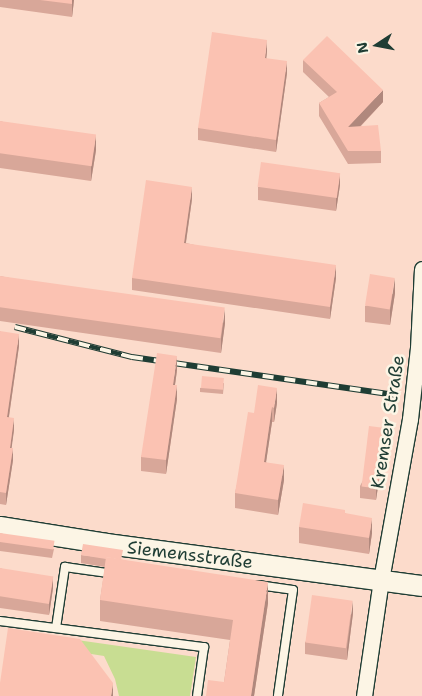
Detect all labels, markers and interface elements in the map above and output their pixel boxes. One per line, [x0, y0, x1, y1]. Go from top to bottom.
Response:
north arrow [352, 20, 402, 70]
text: N [352, 41, 372, 55]
street label: Kremser Straße [367, 354, 409, 490]
street label: Siemensstraße [126, 537, 254, 573]

